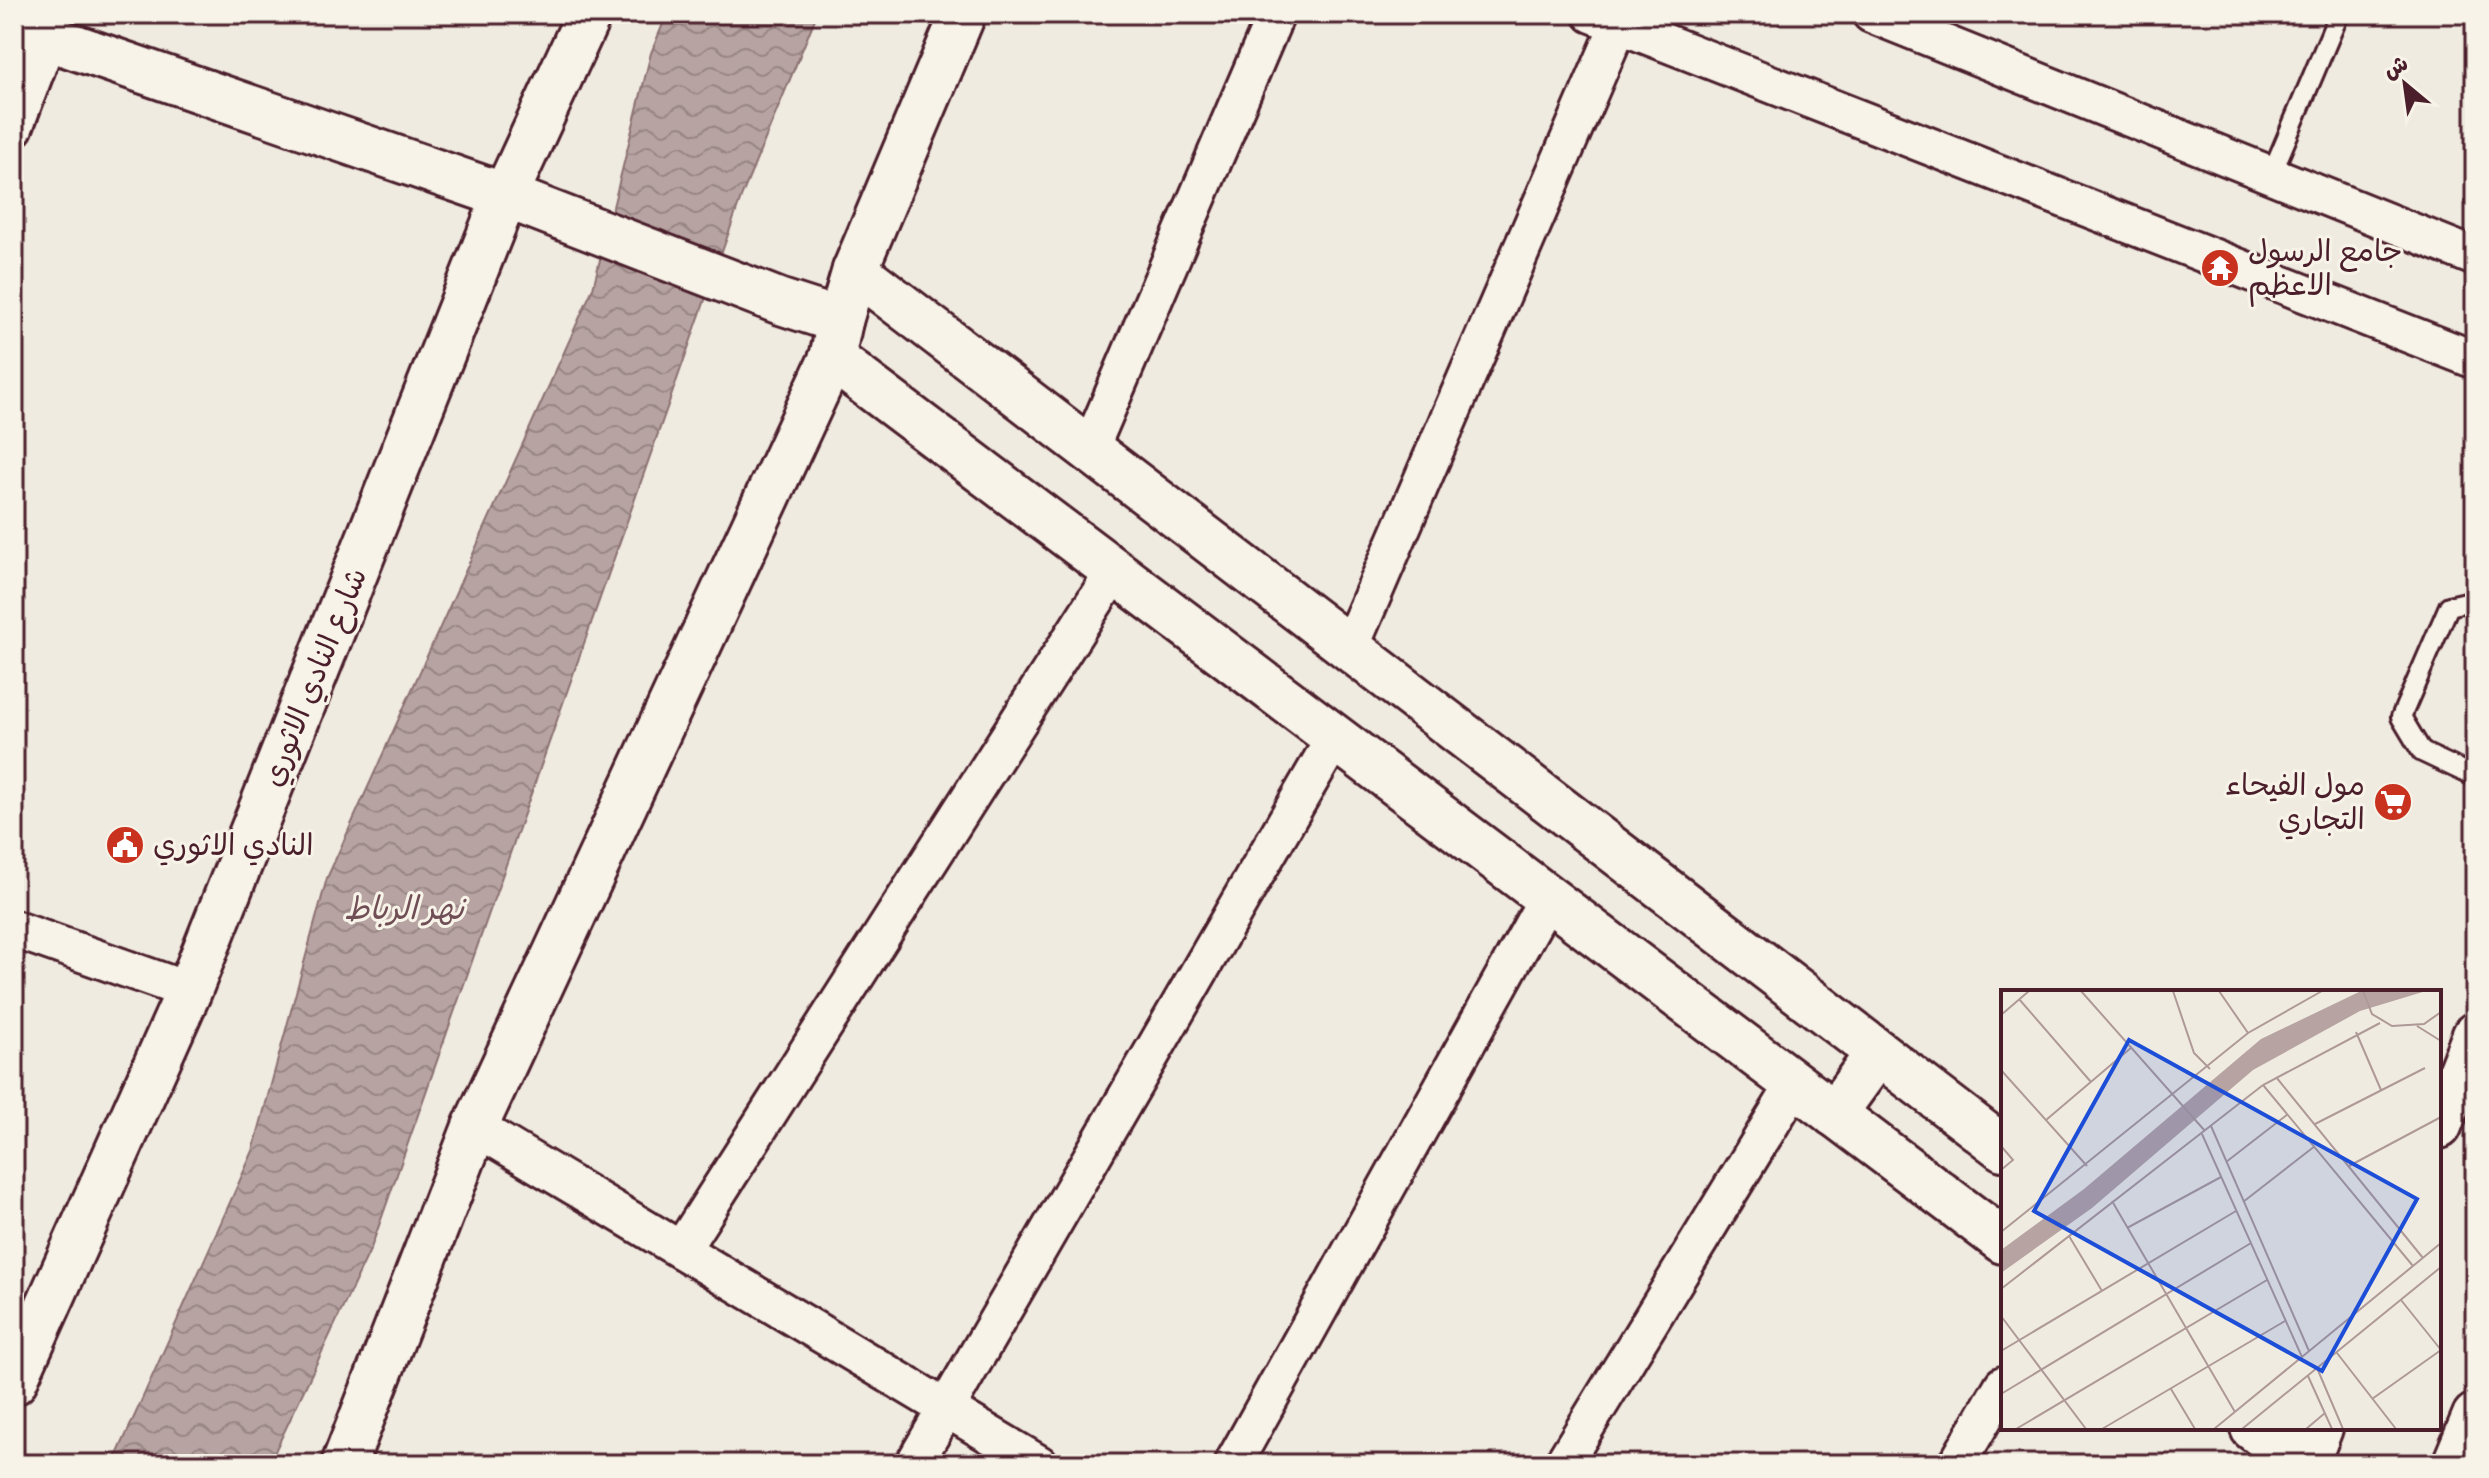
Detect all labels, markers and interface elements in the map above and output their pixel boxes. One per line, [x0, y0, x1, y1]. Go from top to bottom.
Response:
north arrow [2365, 44, 2445, 124]
text: ش [2380, 53, 2414, 87]
place label: جامع الرسول الاعظم [2248, 238, 2403, 307]
temple icon: جامع الرسول الاعظم [2199, 247, 2241, 289]
street label: شارع النادي الاثوري [257, 564, 378, 793]
place label: مول الفيحاء التجاري [2225, 772, 2365, 841]
supermarket icon: مول الفيحاء التجاري [2372, 781, 2414, 823]
public building icon: النادي الاثوري [104, 824, 146, 866]
place label: النادي الاثوري [153, 831, 314, 867]
water label: نهر الرباط [344, 894, 467, 932]
inset map [2001, 990, 2441, 1430]

